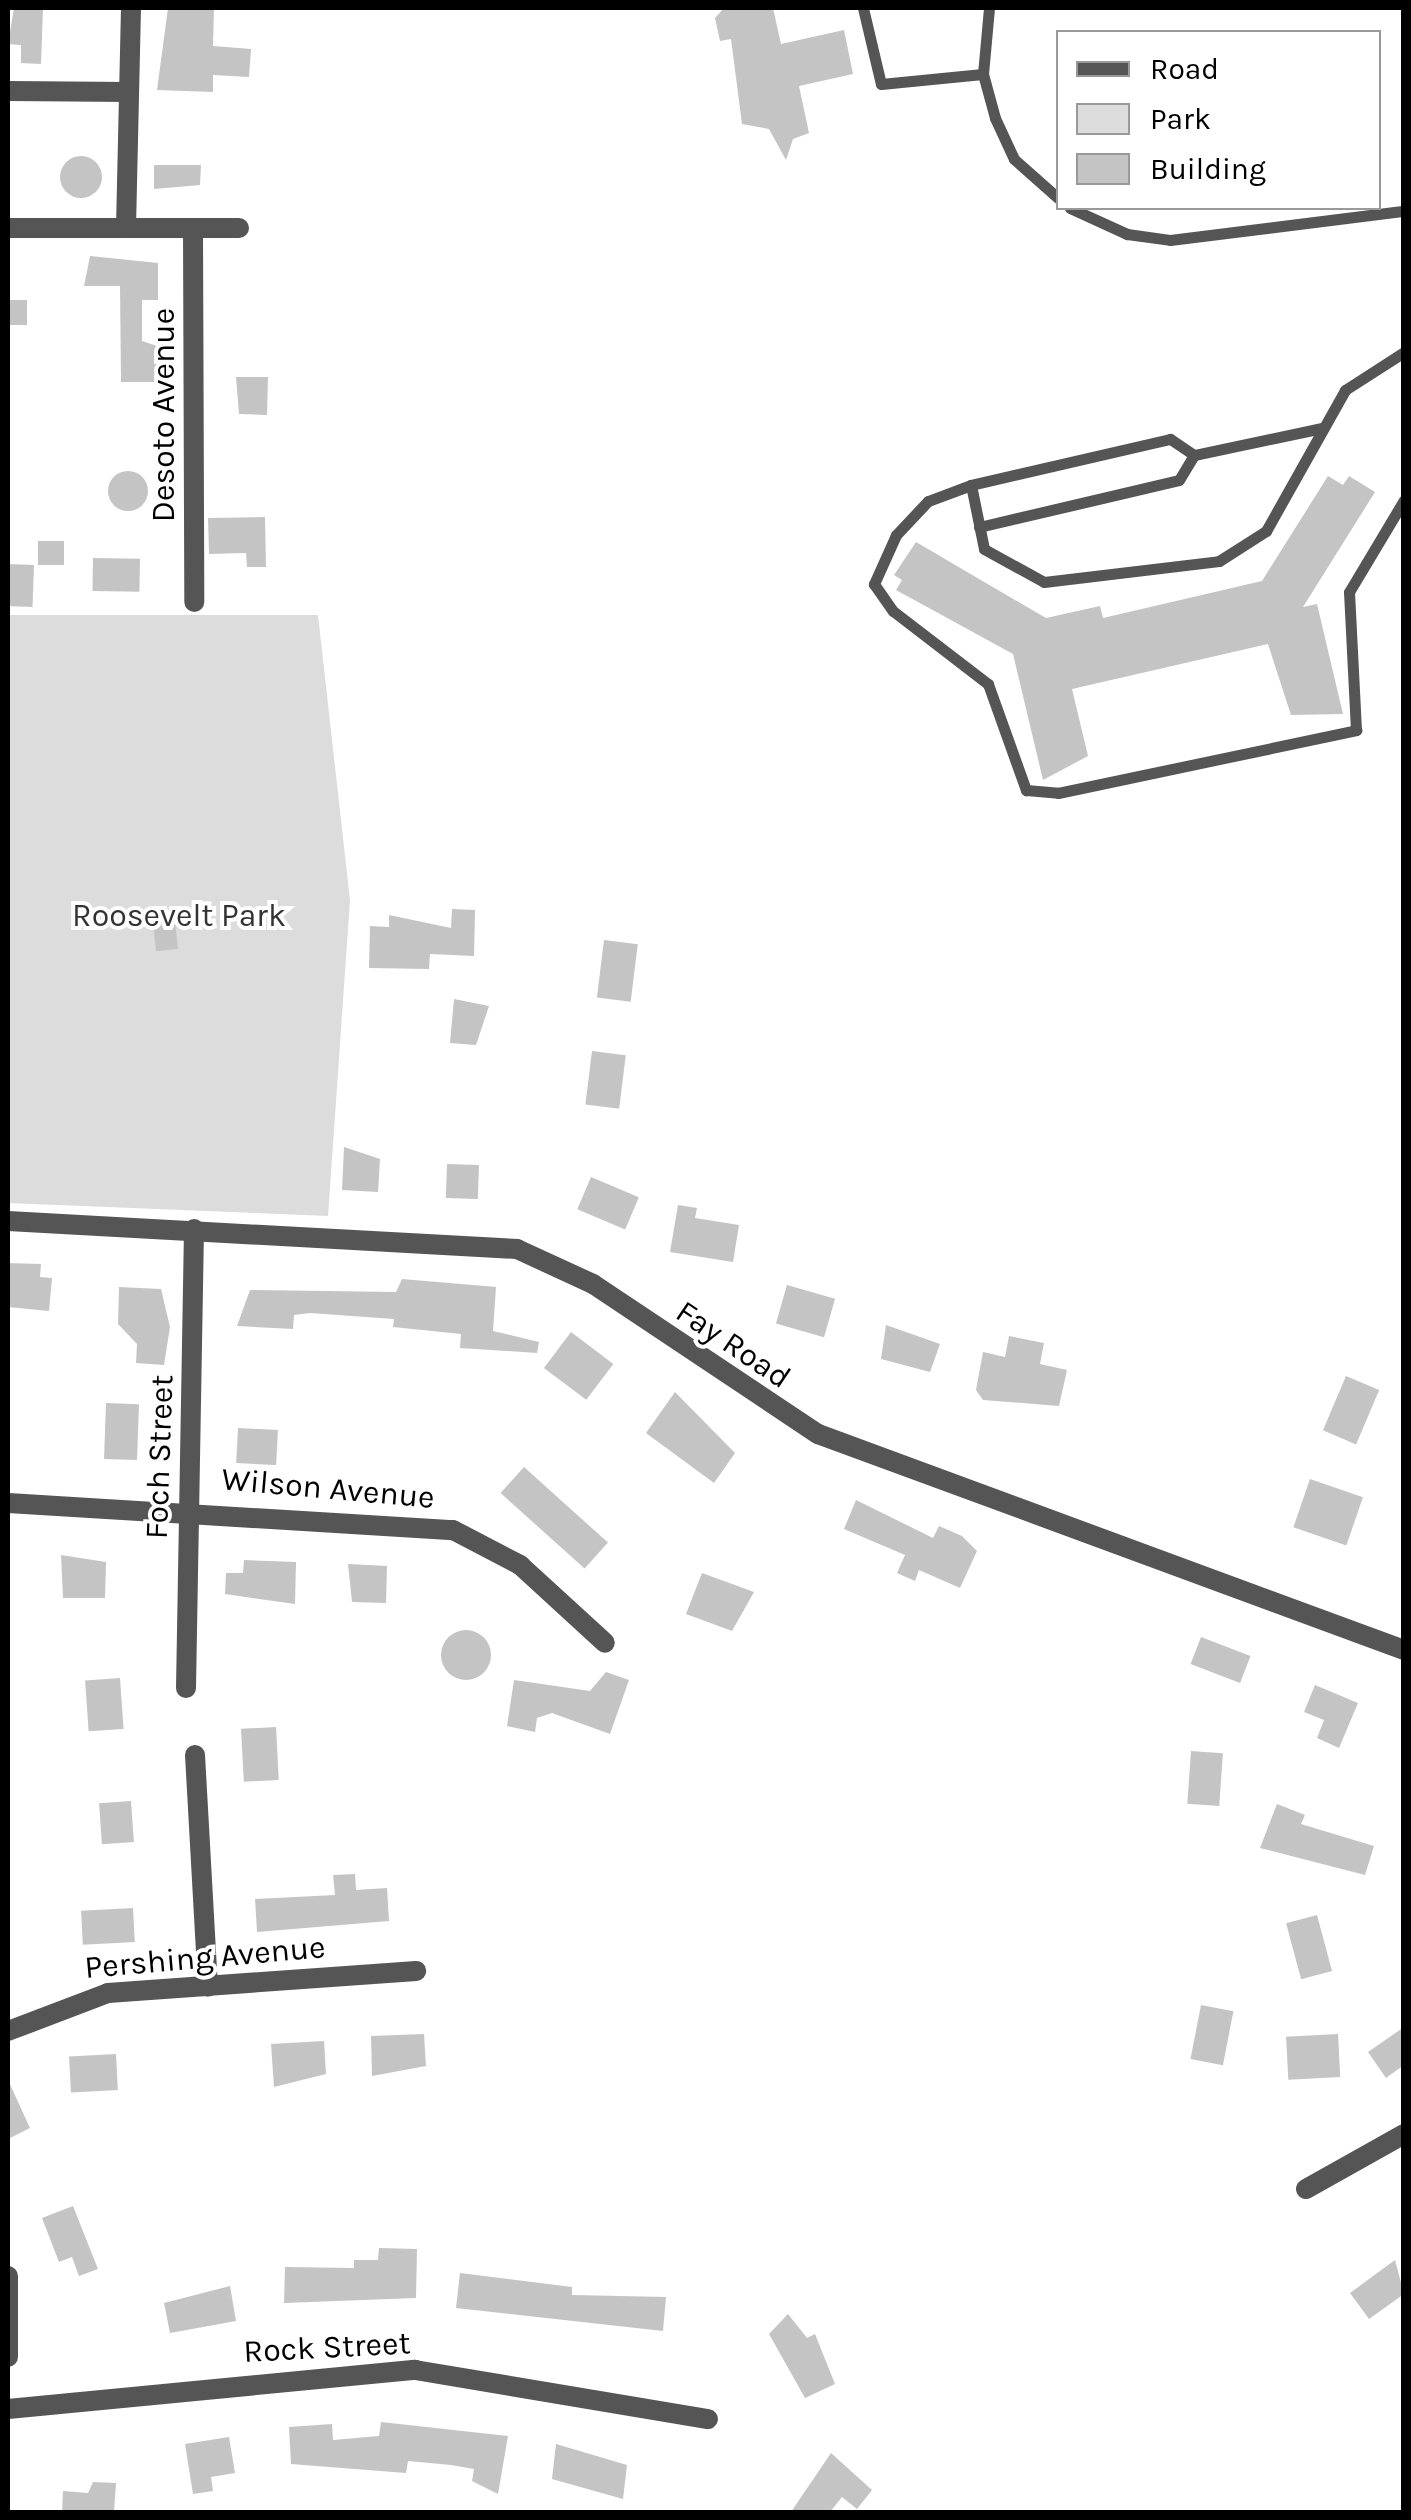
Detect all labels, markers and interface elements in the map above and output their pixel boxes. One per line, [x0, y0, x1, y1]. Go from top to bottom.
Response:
legend [1056, 30, 1381, 210]
text: Road [1150, 51, 1219, 87]
text: Park [1150, 101, 1211, 137]
text: Building [1150, 151, 1266, 187]
street label: Desoto Avenue [145, 308, 183, 522]
park label: Roosevelt Park [72, 897, 286, 935]
street label: Fay Road [668, 1293, 798, 1397]
street label: Foch Street [138, 1374, 182, 1540]
street label: Wilson Avenue [220, 1461, 436, 1517]
street label: Pershing Avenue [83, 1928, 327, 1988]
street label: Rock Street [243, 2324, 411, 2372]

